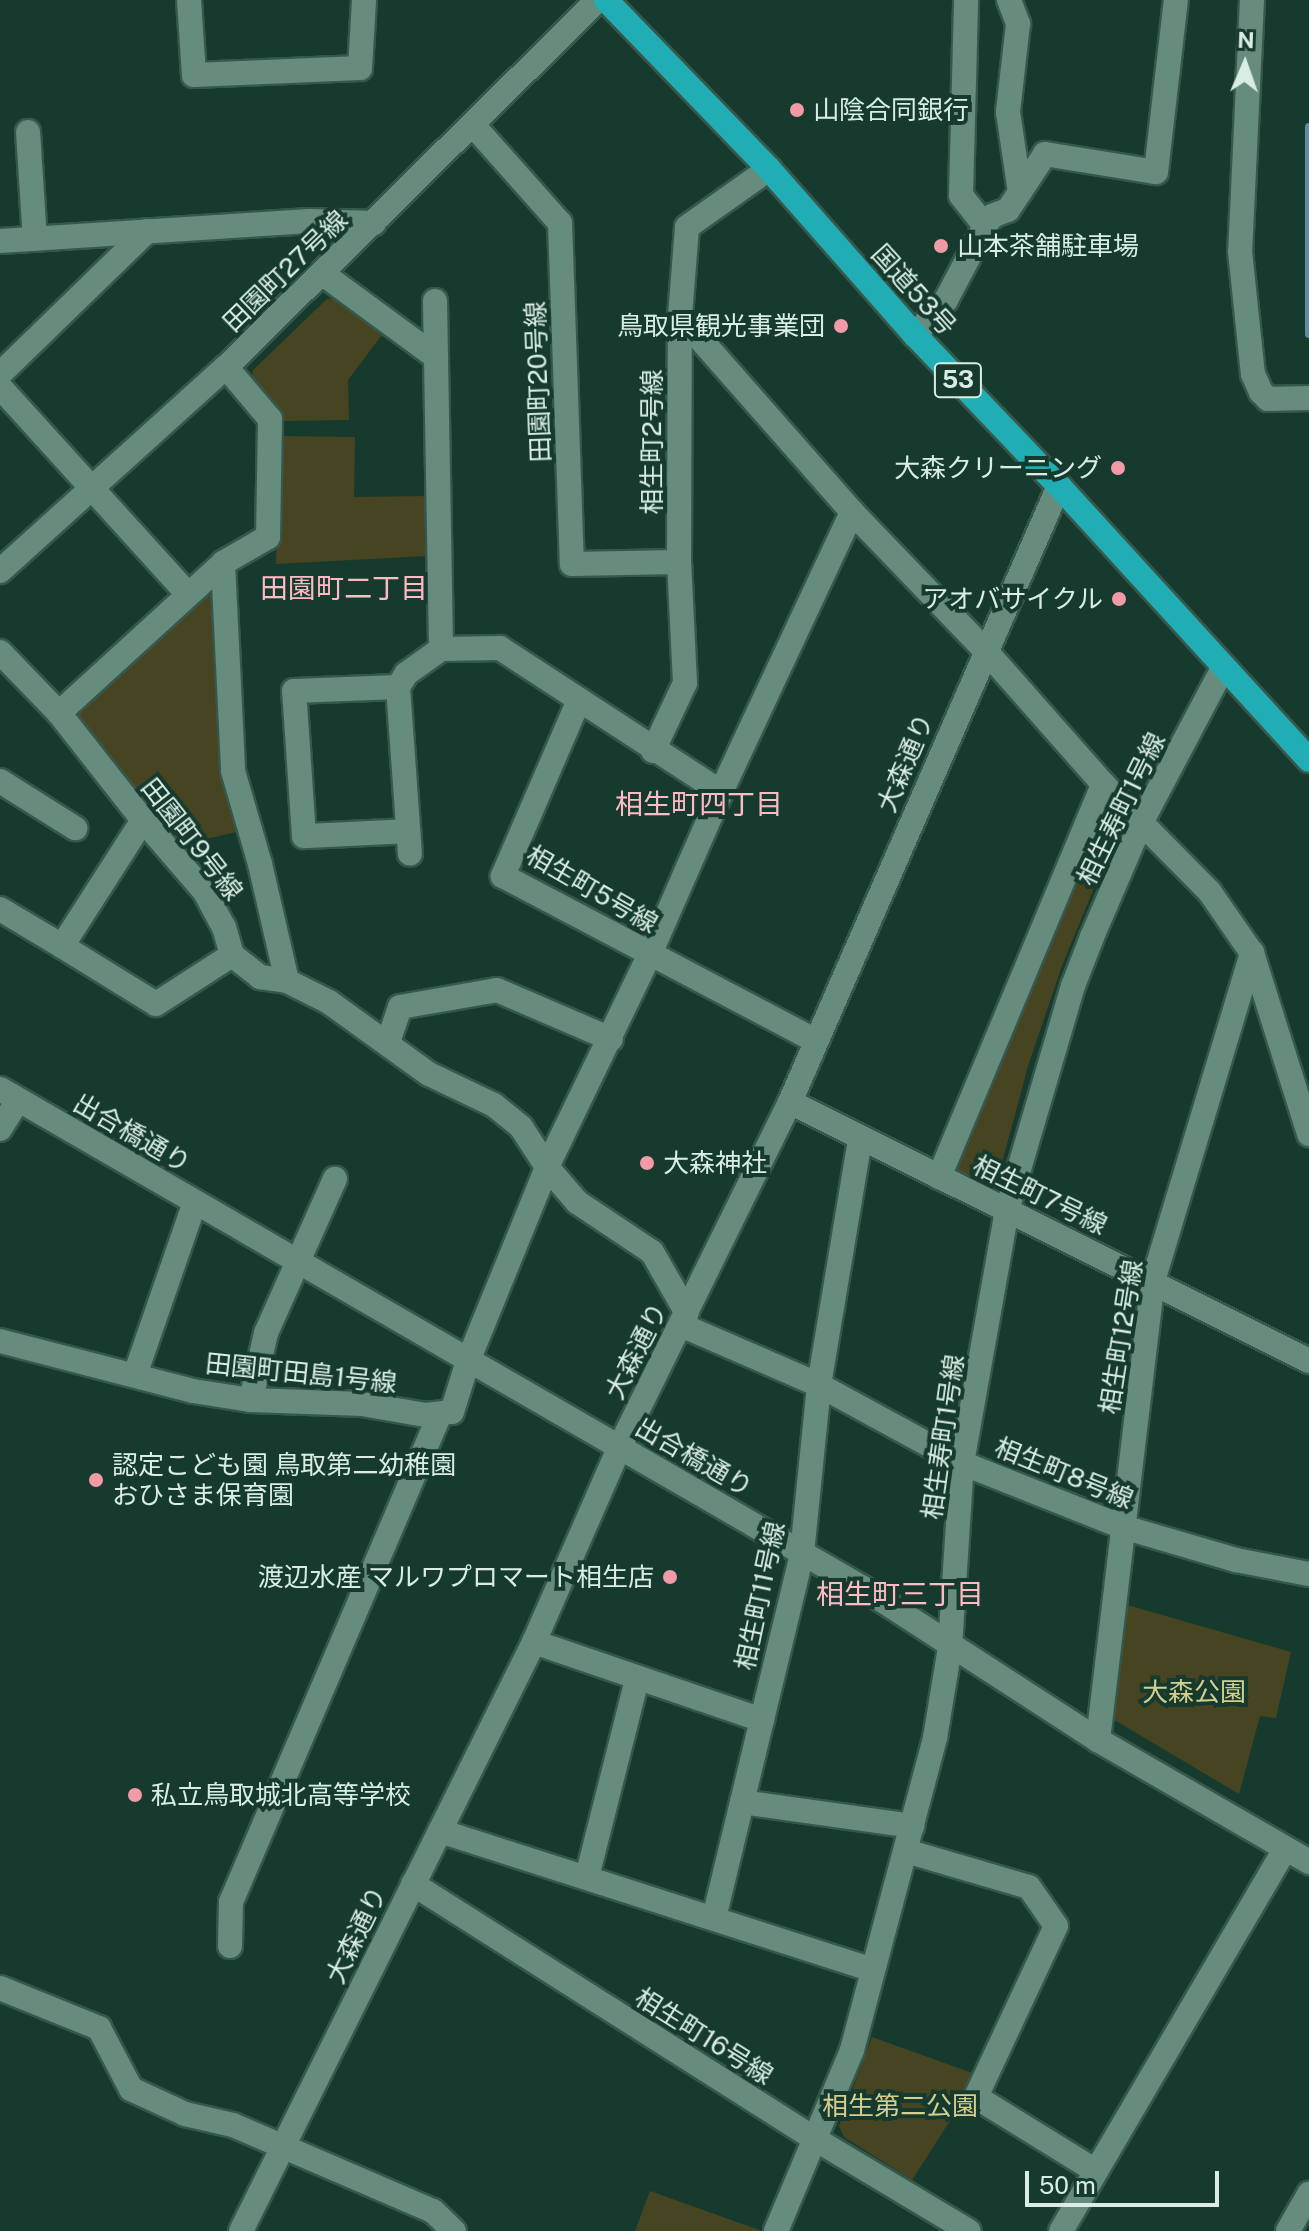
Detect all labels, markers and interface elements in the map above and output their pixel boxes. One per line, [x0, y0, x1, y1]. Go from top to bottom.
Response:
north arrow [1205, 24, 1285, 104]
text: N [1237, 27, 1255, 53]
place label: 山陰合同銀行 [813, 94, 969, 126]
marker: 山陰合同銀行 [788, 101, 806, 119]
street label: 田園町27号線 [216, 204, 354, 338]
place label: 山本茶舗駐車場 [957, 230, 1139, 262]
marker: 山本茶舗駐車場 [932, 237, 950, 255]
street label: 国道53号 [865, 238, 963, 342]
street label: 田園町20号線 [520, 301, 556, 463]
place label: 鳥取県観光事業団 [617, 310, 825, 342]
marker: 鳥取県観光事業団 [832, 317, 850, 335]
road number: 53 [932, 360, 984, 400]
street label: 相生町2号線 [636, 369, 668, 515]
place label: 大森クリーニング [894, 452, 1102, 484]
marker: 大森クリーニング [1109, 459, 1127, 477]
district label: 田園町二丁目 [260, 571, 428, 605]
place label: アオバサイクル [921, 583, 1103, 615]
marker: アオバサイクル [1110, 590, 1128, 608]
street label: 大森通り [870, 709, 940, 817]
street label: 相生寿町1号線 [1070, 727, 1172, 891]
street label: 田園町9号線 [135, 772, 249, 906]
district label: 相生町四丁目 [615, 787, 783, 821]
street label: 相生町5号線 [521, 839, 663, 939]
street label: 出合橋通り [68, 1087, 196, 1179]
place label: 大森神社 [663, 1147, 767, 1179]
street label: 相生町7号線 [968, 1149, 1112, 1241]
marker: 大森神社 [638, 1154, 656, 1172]
street label: 相生町12号線 [1093, 1257, 1149, 1417]
street label: 大森通り [598, 1298, 674, 1404]
street label: 田園町田島1号線 [204, 1347, 398, 1399]
street label: 相生寿町1号線 [916, 1352, 970, 1522]
street label: 出合橋通り [630, 1411, 758, 1503]
street label: 相生町8号線 [990, 1431, 1138, 1515]
place label: 認定こども園 鳥取第二幼稚園 おひさま保育園 [112, 1449, 456, 1510]
marker: 認定こども園 鳥取第二幼稚園 おひさま保育園 [87, 1471, 105, 1489]
street label: 相生町11号線 [729, 1519, 791, 1673]
place label: 渡辺水産 マルワプロマート相生店 [258, 1561, 654, 1593]
marker: 渡辺水産 マルワプロマート相生店 [661, 1568, 679, 1586]
district label: 相生町三丁目 [816, 1577, 984, 1611]
park label: 大森公園 [1142, 1676, 1246, 1708]
place label: 私立鳥取城北高等学校 [151, 1779, 411, 1811]
marker: 私立鳥取城北高等学校 [126, 1786, 144, 1804]
street label: 大森通り [319, 1881, 393, 1989]
street label: 相生町16号線 [629, 1981, 779, 2091]
park label: 相生第二公園 [822, 2090, 978, 2122]
scale bar [1029, 2155, 1223, 2205]
text: 50 m [1039, 2171, 1096, 2199]

